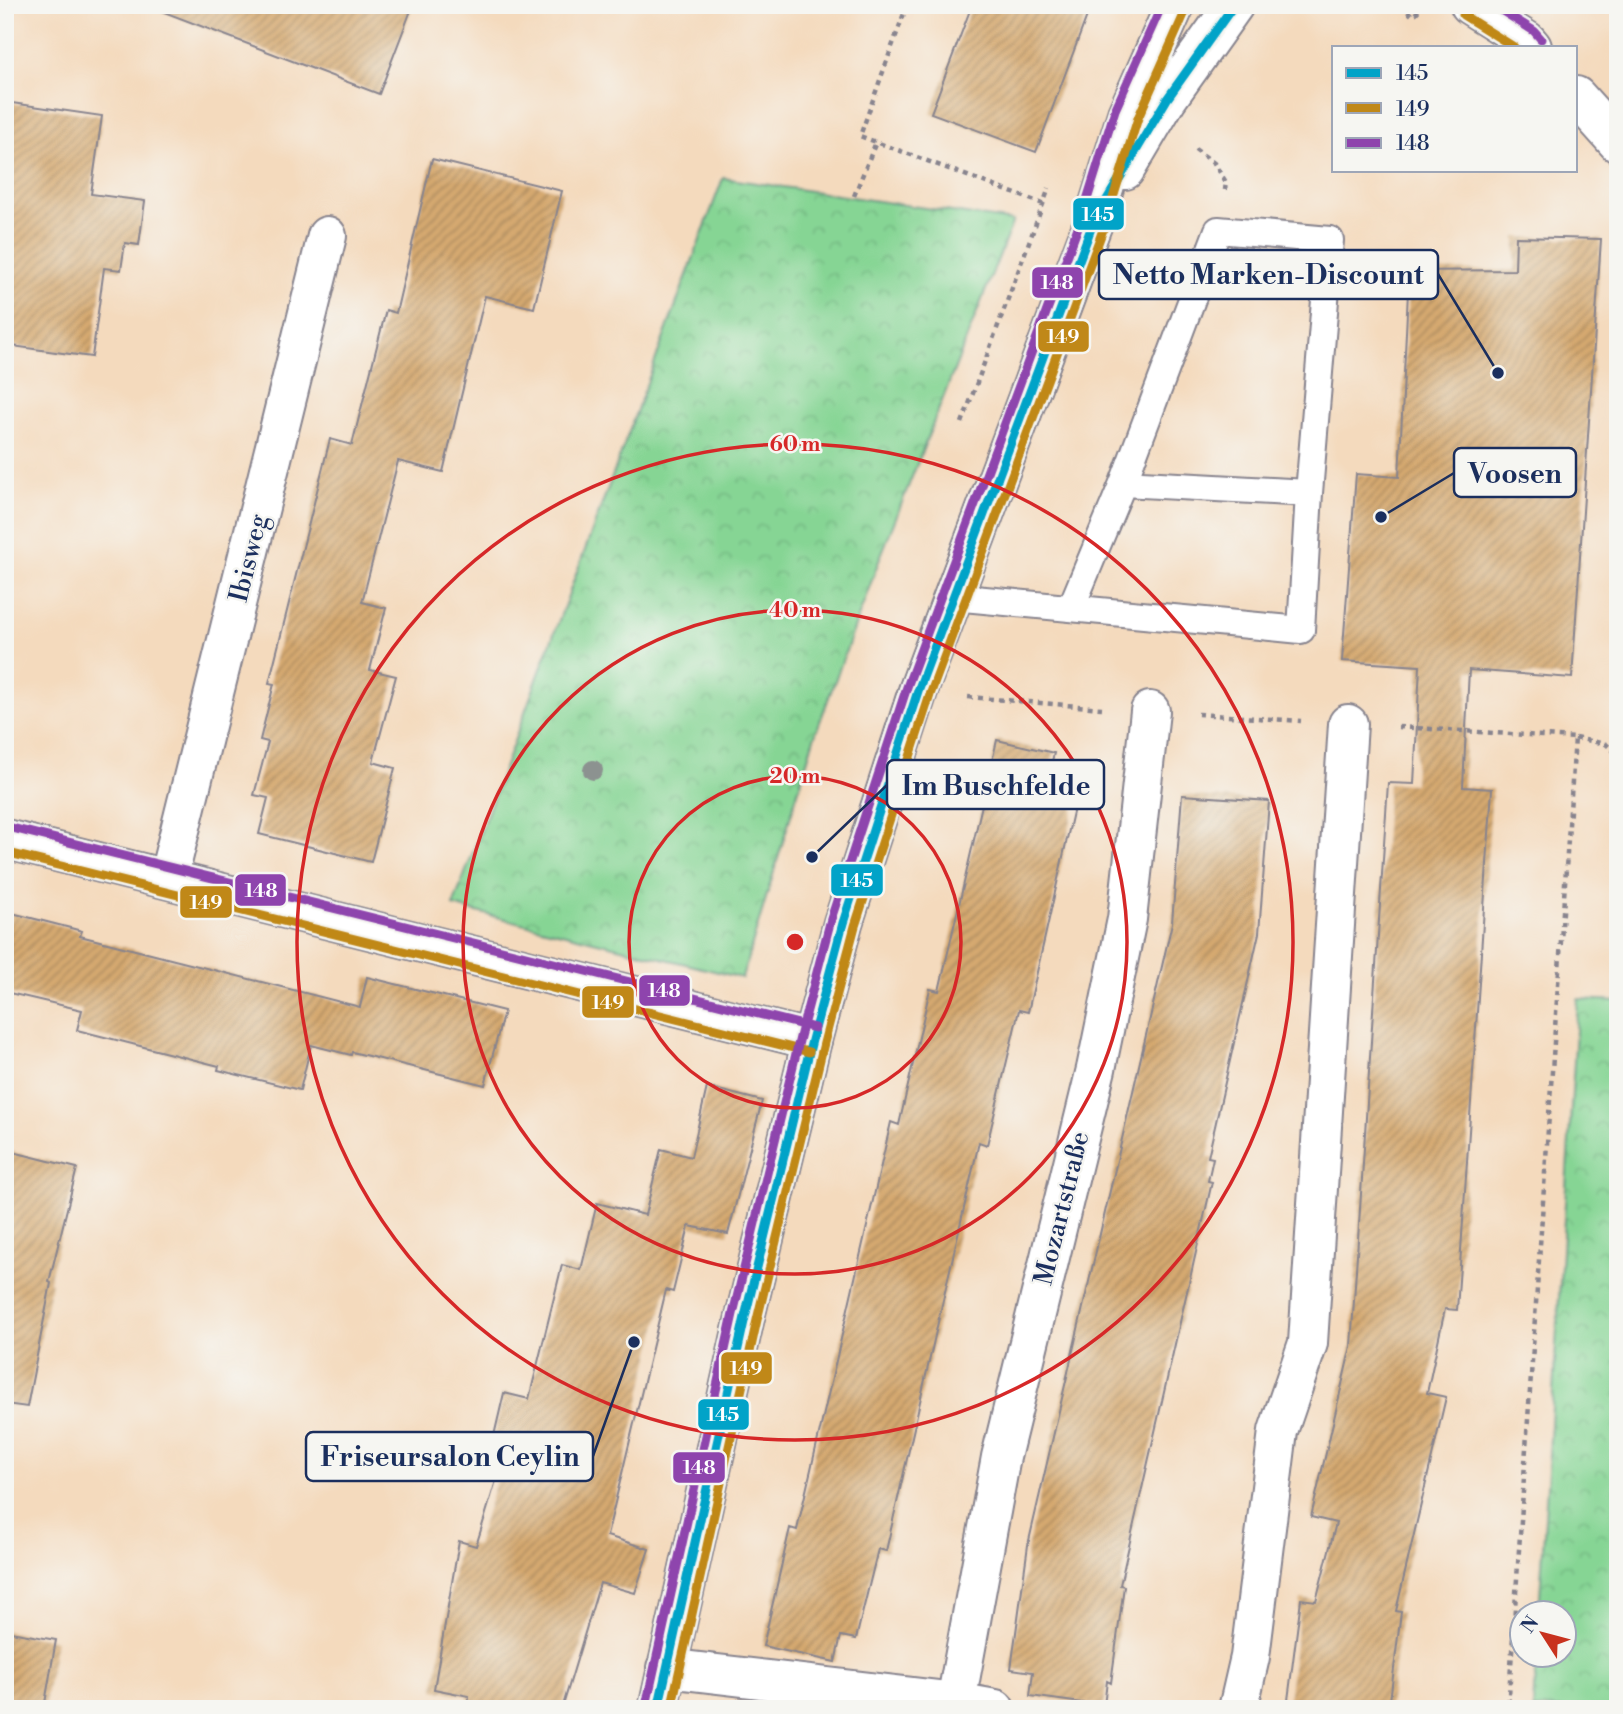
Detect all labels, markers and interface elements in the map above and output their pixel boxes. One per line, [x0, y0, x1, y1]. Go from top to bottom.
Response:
legend [1332, 46, 1578, 172]
text: 145 [1396, 61, 1428, 87]
text: 149 [1396, 97, 1429, 123]
text: 148 [1396, 131, 1430, 157]
line badge: 145 [1072, 197, 1125, 231]
text: 145 [1082, 203, 1115, 227]
callout: Netto Marken-Discount [1099, 250, 1438, 299]
text: Netto Marken-Discount [1112, 258, 1425, 293]
line badge: 148 [1031, 266, 1084, 299]
text: 148 [1040, 271, 1074, 295]
line badge: 149 [1037, 320, 1090, 353]
text: 149 [1047, 325, 1080, 349]
text: 60 m [770, 432, 820, 458]
callout: Voosen [1454, 448, 1576, 497]
text: Voosen [1467, 457, 1562, 492]
street label: Ibisweg [223, 510, 275, 606]
text: 40 m [769, 598, 821, 624]
callout: Im Buschfelde [887, 760, 1104, 809]
text: 20 m [770, 764, 820, 790]
text: Im Buschfelde [902, 769, 1090, 804]
line badge: 145 [830, 863, 884, 897]
text: 145 [841, 869, 874, 893]
line badge: 148 [234, 873, 287, 907]
text: 148 [244, 879, 278, 903]
line badge: 149 [179, 885, 233, 919]
text: 149 [190, 891, 223, 915]
centre of rings [783, 930, 807, 954]
line badge: 148 [638, 974, 691, 1007]
text: 148 [647, 979, 681, 1003]
line badge: 149 [581, 985, 635, 1019]
text: 149 [592, 991, 625, 1015]
street label: Mozartstraße [1027, 1128, 1097, 1288]
line badge: 149 [720, 1351, 773, 1385]
text: 149 [730, 1357, 763, 1381]
line badge: 145 [697, 1398, 750, 1431]
text: 145 [707, 1403, 740, 1427]
callout: Friseursalon Ceylin [306, 1432, 593, 1481]
text: Friseursalon Ceylin [320, 1440, 580, 1475]
line badge: 148 [672, 1451, 726, 1484]
text: 148 [682, 1456, 716, 1480]
north arrow [1508, 1598, 1578, 1668]
text: N [1516, 1611, 1544, 1638]

